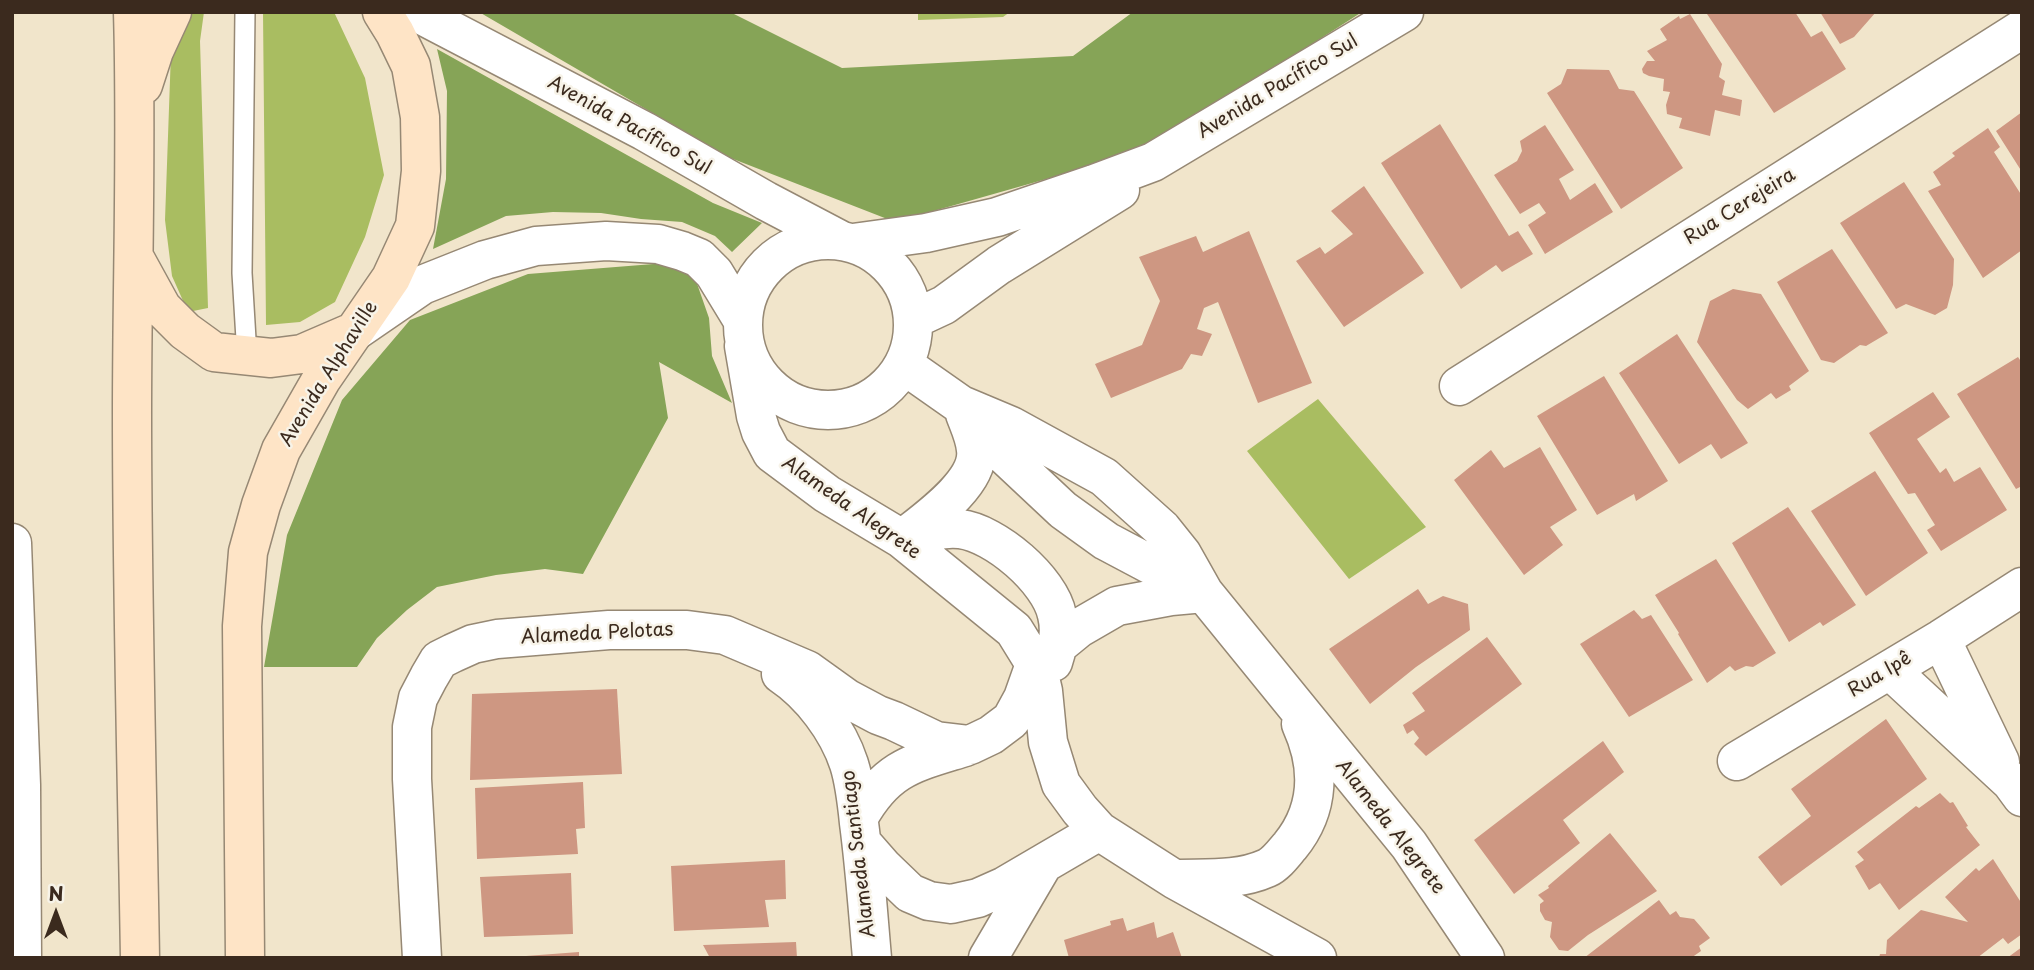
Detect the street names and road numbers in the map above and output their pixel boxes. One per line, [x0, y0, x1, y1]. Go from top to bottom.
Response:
street label: Avenida Pacífico Sul [1194, 30, 1362, 144]
street label: Avenida Pacífico Sul [543, 72, 715, 180]
street label: Rua Cerejeira [1680, 164, 1800, 250]
street label: Avenida Alphaville [275, 297, 383, 451]
street label: Alameda Alegrete [777, 452, 925, 564]
street label: Alameda Pelotas [520, 619, 674, 649]
street label: Rua Ipê [1844, 647, 1916, 703]
street label: Alameda Alegrete [1330, 755, 1450, 899]
street label: Alameda Santiago [837, 769, 881, 939]

